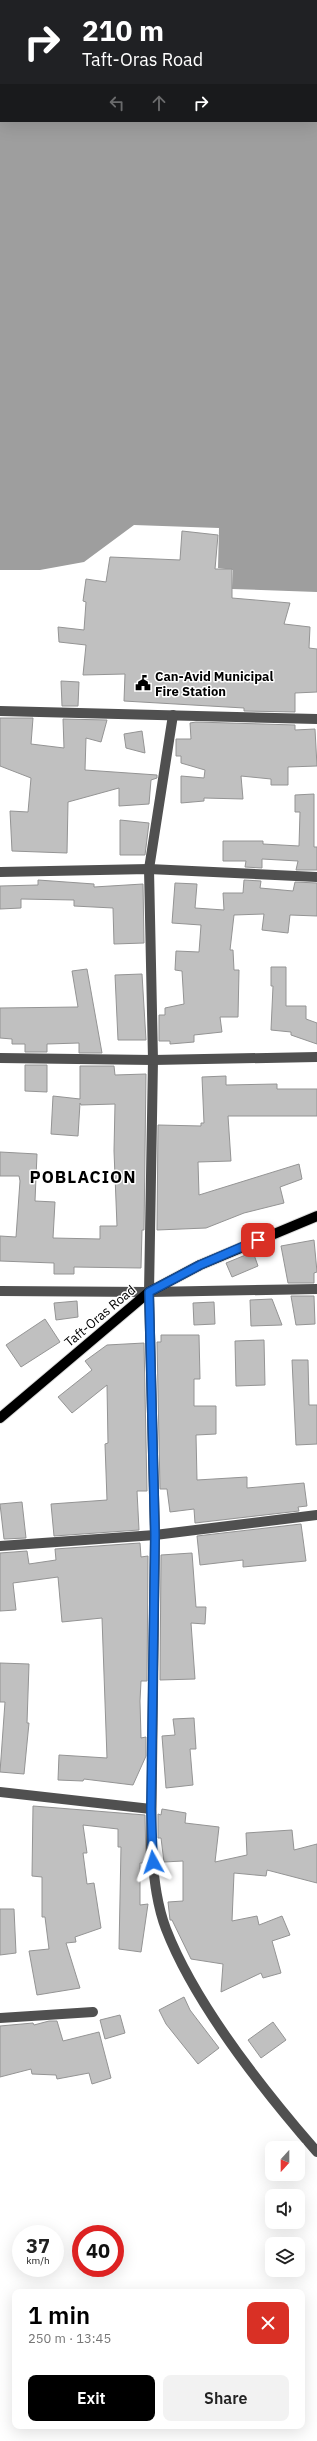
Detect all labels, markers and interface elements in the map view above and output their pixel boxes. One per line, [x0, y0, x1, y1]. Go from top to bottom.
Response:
text: 210 m [82, 12, 164, 49]
icon: right [16, 16, 68, 68]
text: Taft-Oras Road [82, 48, 203, 71]
icon: left [106, 92, 128, 114]
icon: ahead [148, 92, 170, 114]
icon: right [190, 92, 212, 114]
place label: Can-Avid Municipal Fire Station [155, 668, 273, 700]
public building icon: Can-Avid Municipal Fire Station [134, 674, 152, 692]
district label: POBLACION [30, 1166, 136, 1188]
pin [241, 1223, 275, 1257]
icon: arrive [247, 1229, 269, 1251]
street label: Taft-Oras Road [61, 1281, 139, 1351]
position arrow [132, 1841, 174, 1883]
north arrow [265, 2141, 305, 2181]
map controls [265, 2141, 305, 2277]
button: sound [265, 2189, 305, 2229]
speed limit sign: 40 [72, 2225, 124, 2277]
text: 37 [26, 2232, 50, 2259]
button: layers [265, 2237, 305, 2277]
text: km/h [26, 2254, 50, 2267]
text: 1 min [28, 2299, 90, 2331]
button: close [247, 2302, 289, 2344]
text: 250 m · 13:45 [28, 2330, 111, 2347]
button: Exit [28, 2375, 155, 2421]
button: Share [163, 2375, 289, 2421]

